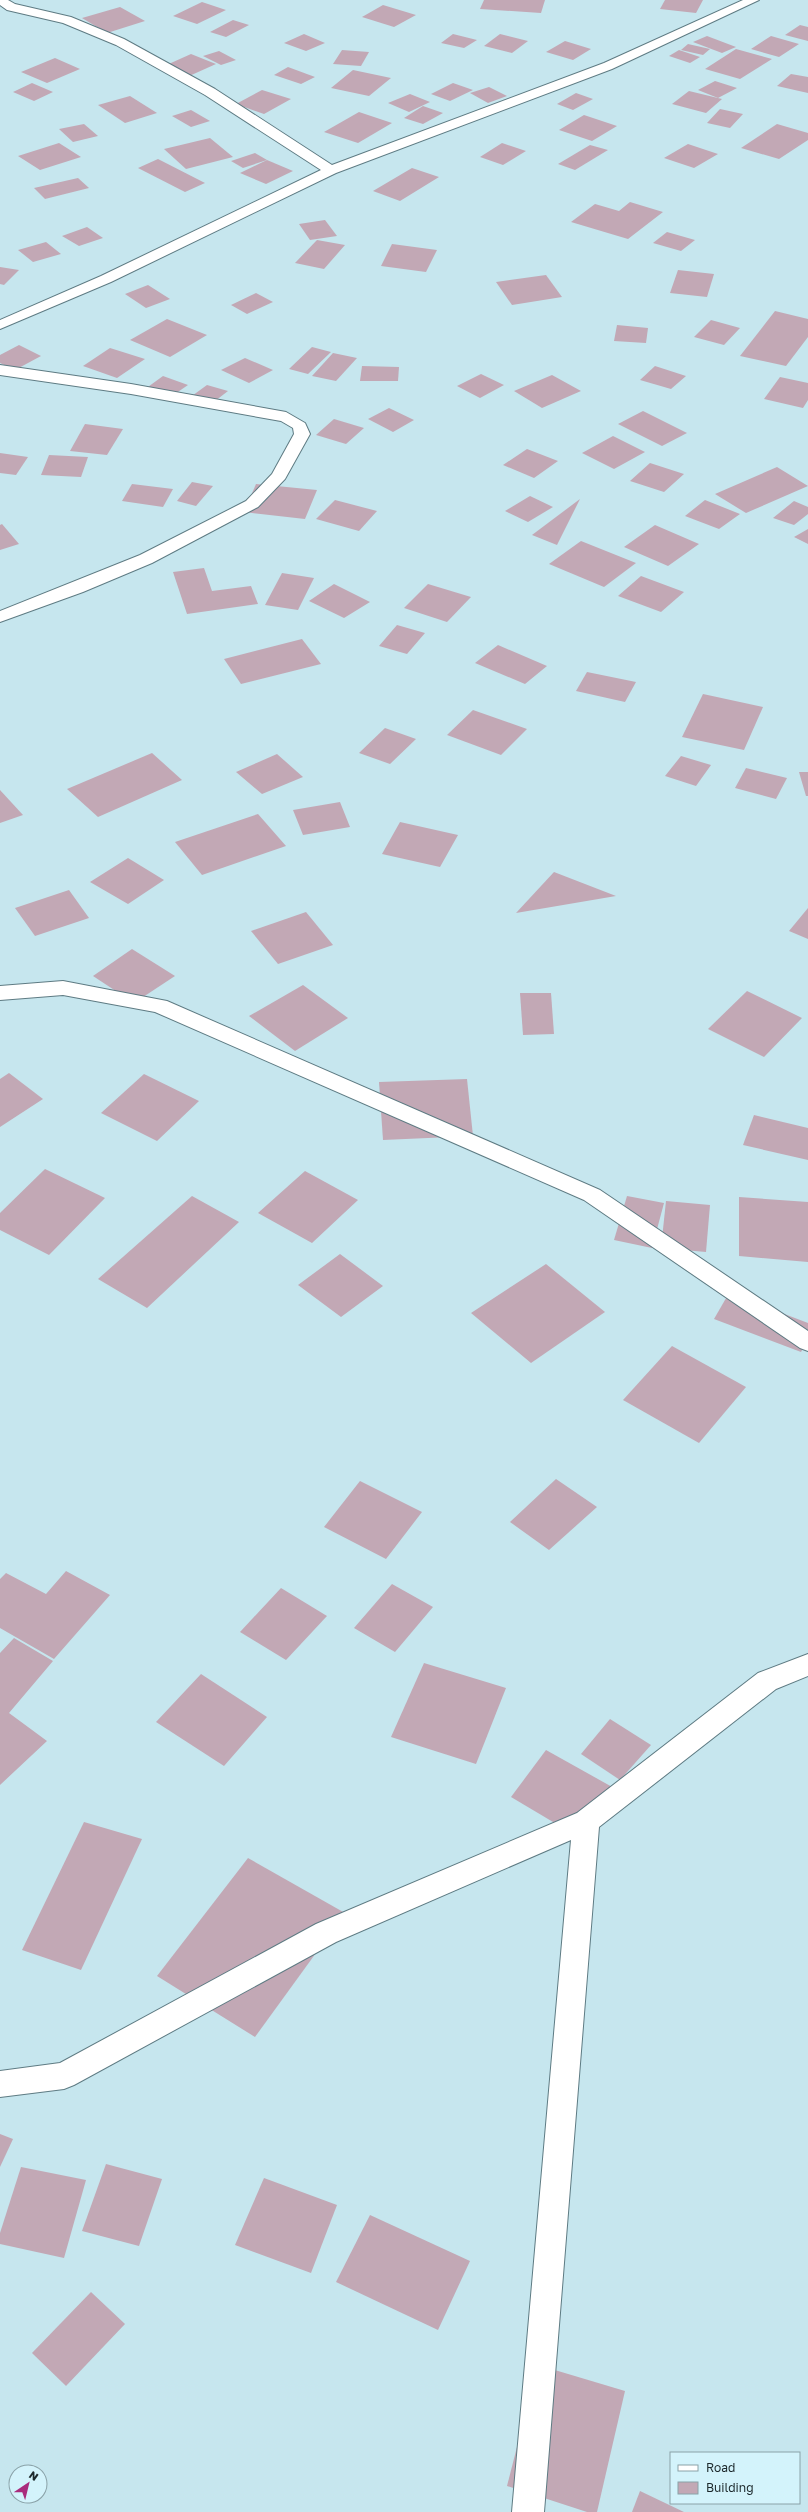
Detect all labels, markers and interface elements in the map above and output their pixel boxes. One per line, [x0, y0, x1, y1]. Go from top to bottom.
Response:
legend [670, 2452, 800, 2504]
text: Road [706, 2460, 735, 2475]
north arrow [8, 2464, 48, 2504]
text: N [27, 2468, 41, 2483]
text: Building [706, 2480, 754, 2495]

